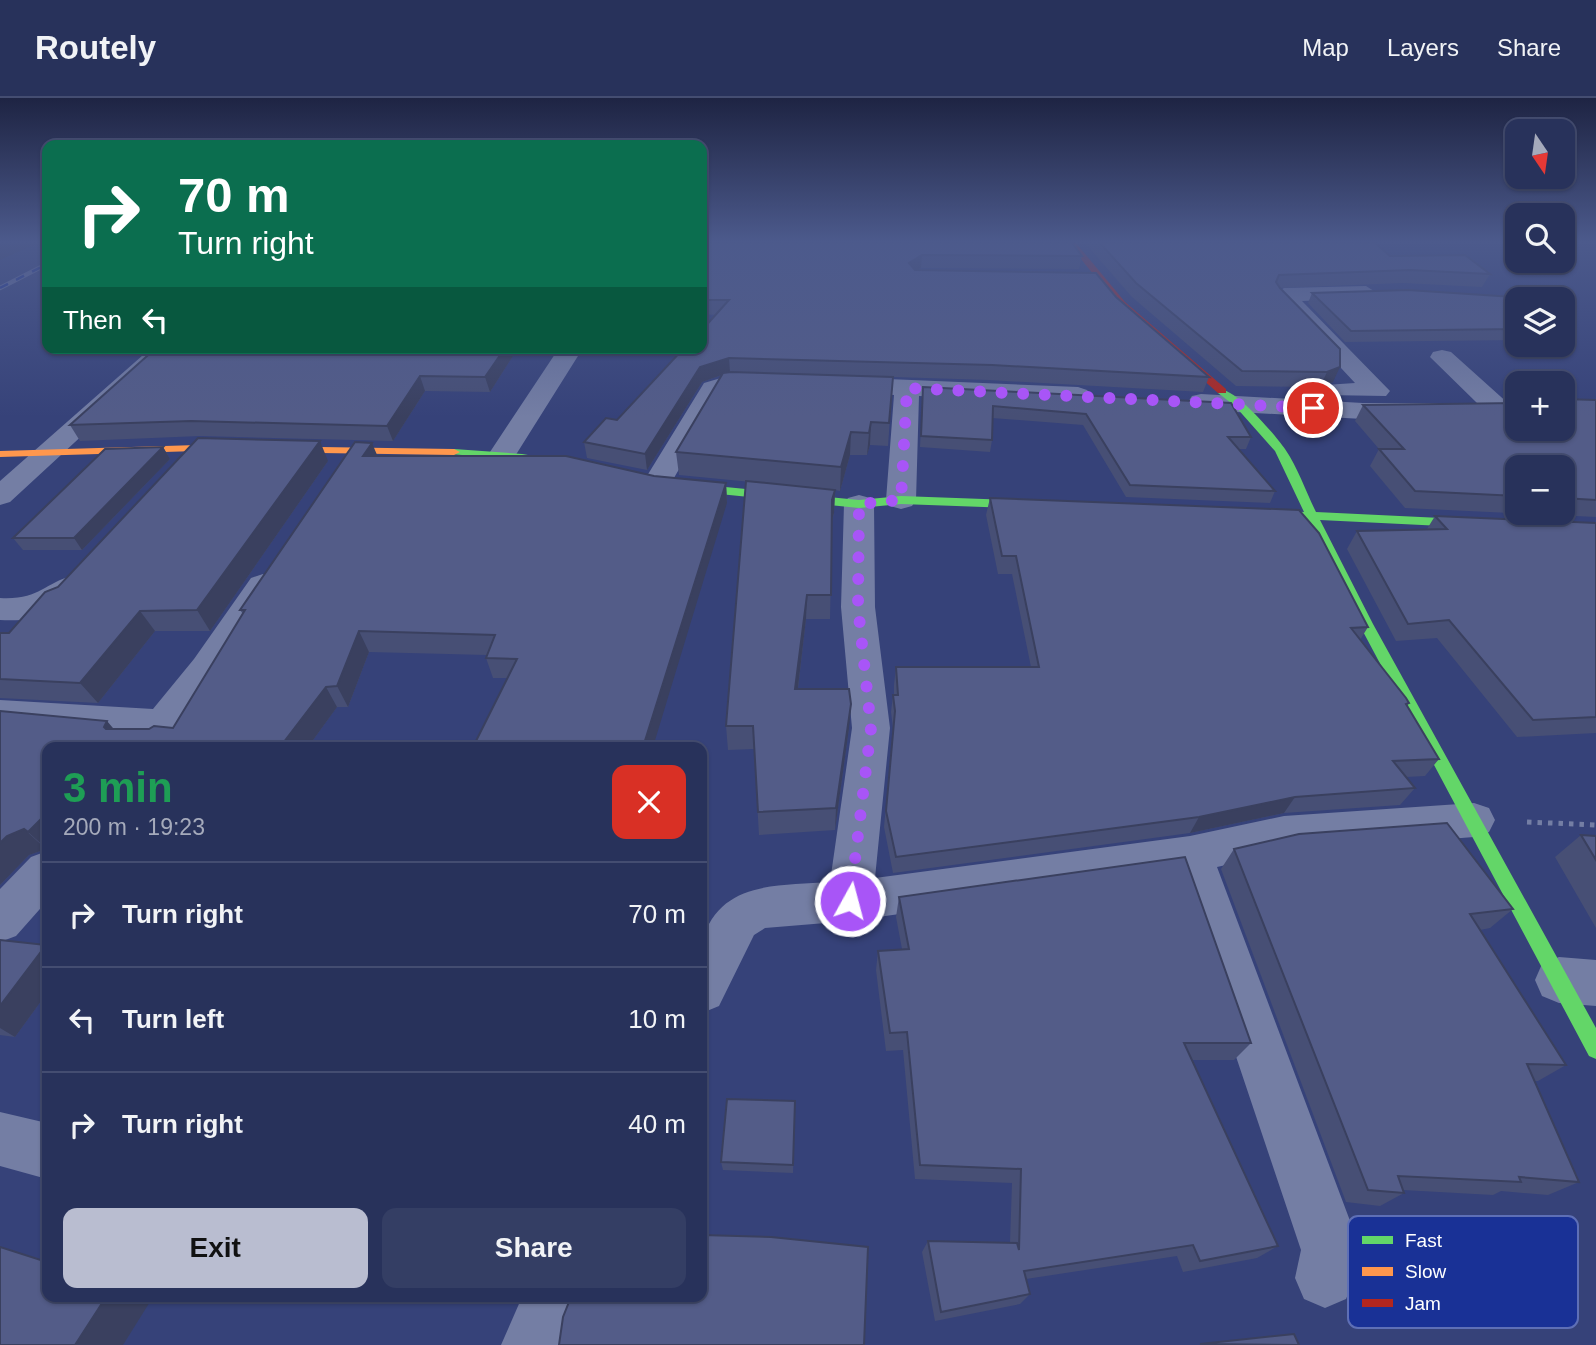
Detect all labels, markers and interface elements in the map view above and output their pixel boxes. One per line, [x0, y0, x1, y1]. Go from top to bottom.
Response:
text: Routely [35, 29, 156, 66]
text: Map [1302, 34, 1349, 61]
text: Layers [1387, 34, 1459, 61]
text: Share [1497, 34, 1561, 61]
north arrow [1505, 119, 1575, 189]
map controls [1505, 119, 1575, 525]
icon: right [63, 168, 154, 259]
text: 70 m [178, 168, 290, 222]
button: search [1505, 203, 1575, 273]
text: Turn right [178, 225, 314, 261]
button: layers [1505, 287, 1575, 357]
icon: left [136, 301, 174, 339]
text: Then [63, 305, 122, 335]
button: + [1505, 371, 1575, 441]
pin [1283, 378, 1343, 438]
icon: arrive [1294, 389, 1332, 427]
button: − [1505, 455, 1575, 525]
text: 3 min [63, 764, 173, 811]
button: close [612, 765, 686, 839]
text: 200 m · 19:23 [63, 814, 205, 840]
position arrow [813, 864, 887, 938]
icon: right [63, 896, 101, 934]
text: Turn right [122, 899, 243, 929]
text: 70 m [628, 899, 686, 929]
icon: left [63, 1001, 101, 1039]
text: Turn left [122, 1004, 224, 1034]
text: 10 m [628, 1004, 686, 1034]
icon: right [63, 1106, 101, 1144]
text: Turn right [122, 1109, 243, 1139]
text: 40 m [628, 1109, 686, 1139]
button: Exit [63, 1208, 368, 1288]
button: Share [382, 1208, 686, 1288]
legend [1348, 1216, 1578, 1328]
text: Fast [1405, 1230, 1443, 1251]
text: Slow [1405, 1261, 1446, 1282]
text: Jam [1405, 1293, 1441, 1314]

